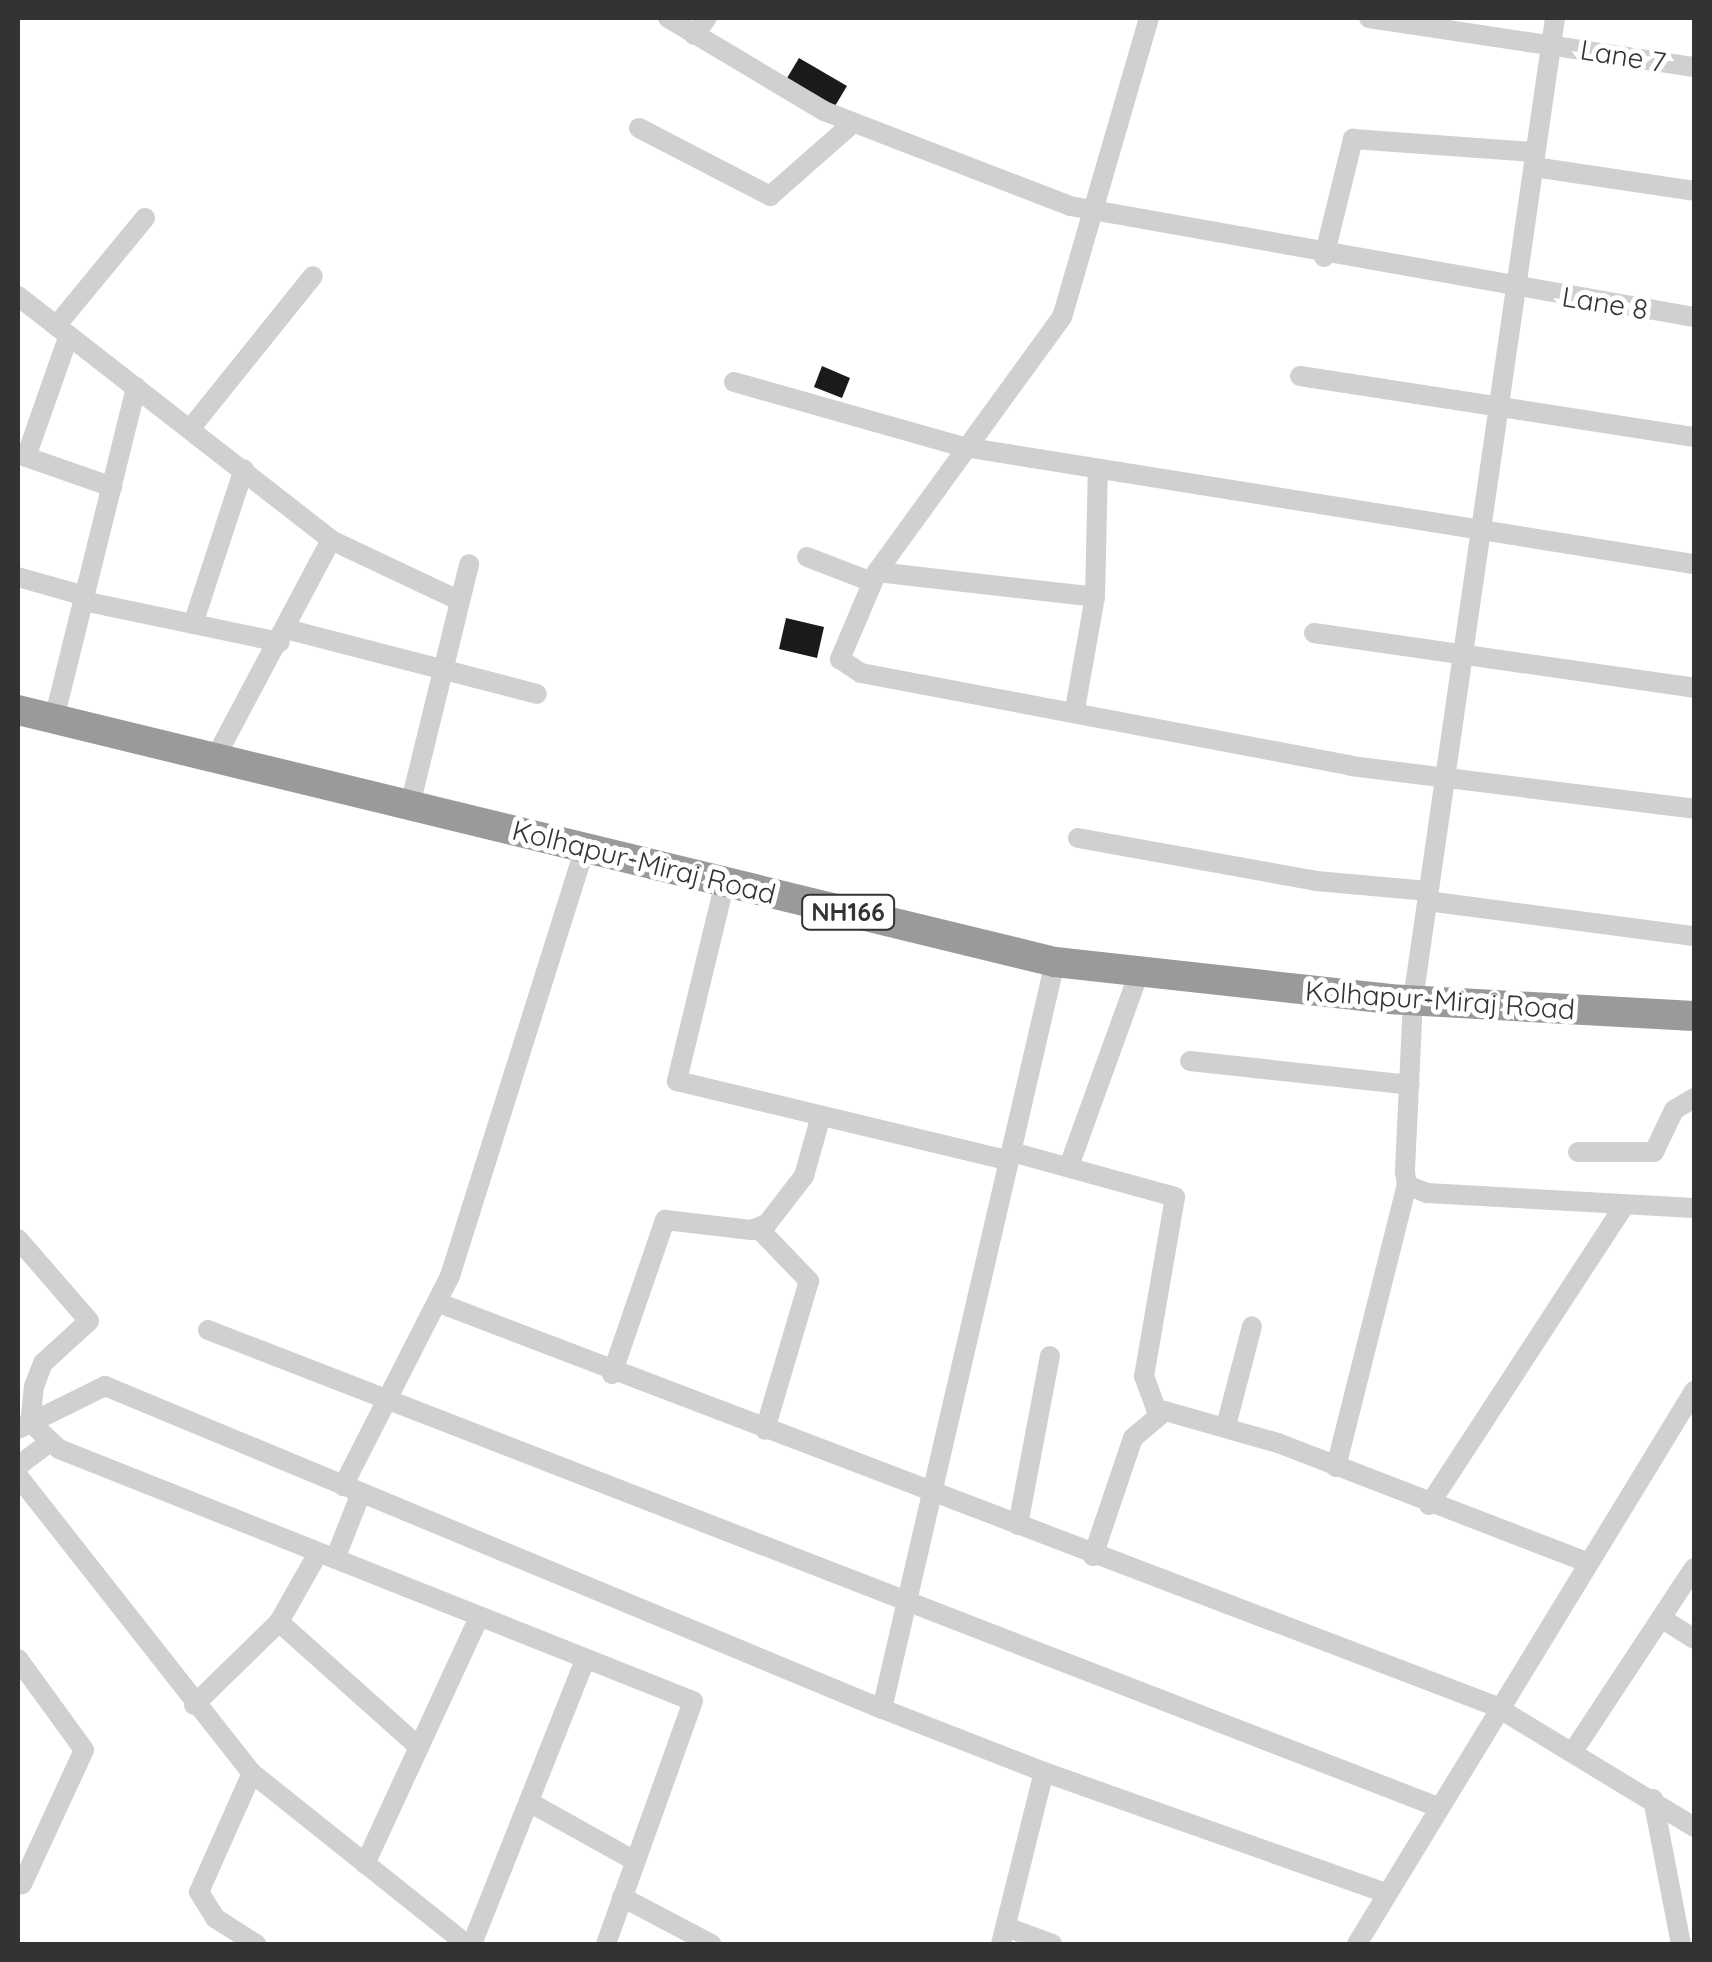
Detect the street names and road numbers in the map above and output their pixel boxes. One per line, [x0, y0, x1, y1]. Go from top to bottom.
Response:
street label: Lane 7 [1578, 33, 1668, 79]
street label: Lane 8 [1560, 280, 1650, 326]
street label: Kolhapur-Miraj Road [509, 813, 779, 911]
road number: NH166 [800, 892, 896, 932]
street label: Kolhapur-Miraj Road [1304, 974, 1576, 1026]

